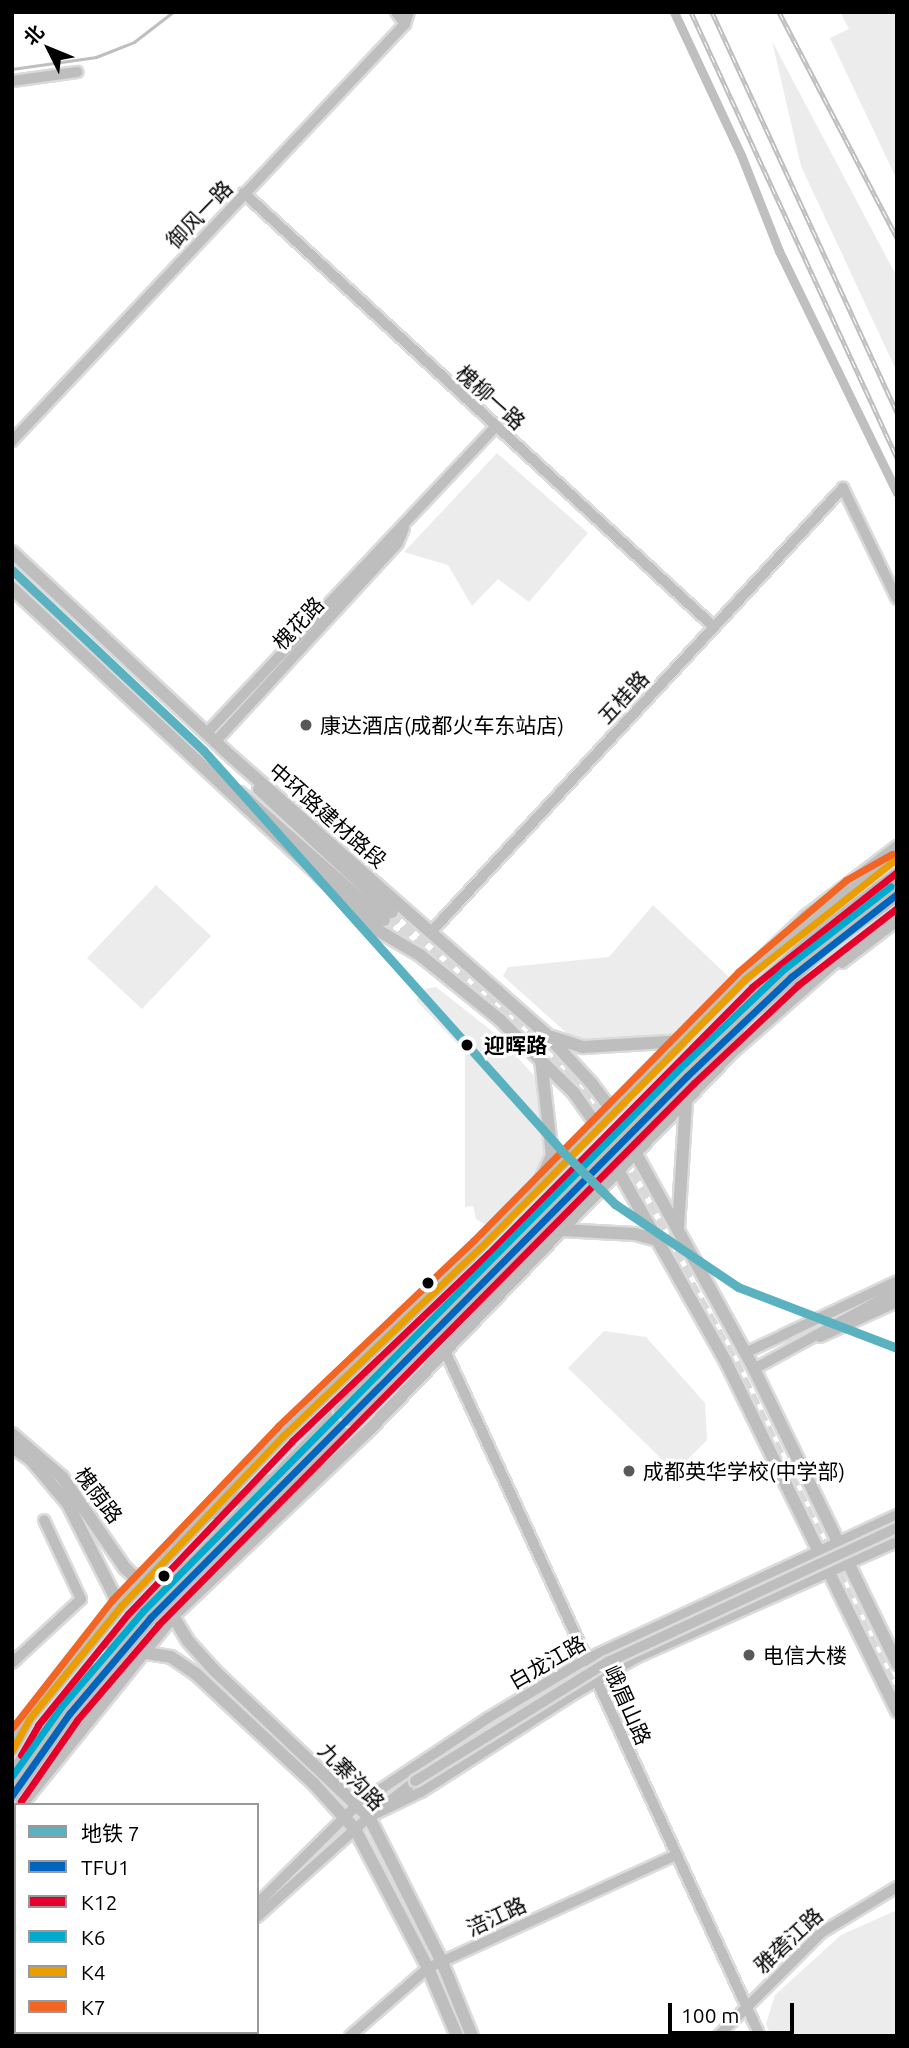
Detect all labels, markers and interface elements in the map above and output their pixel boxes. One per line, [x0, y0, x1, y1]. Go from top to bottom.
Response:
north arrow [14, 14, 84, 84]
text: 北 [19, 20, 48, 49]
street label: 御风一路 [161, 175, 237, 253]
street label: 槐柳一路 [451, 360, 531, 434]
street label: 槐花路 [267, 591, 329, 655]
street label: 五桂路 [592, 665, 654, 729]
place label: 康达酒店(成都火车东站店) [320, 712, 564, 738]
marker: 康达酒店(成都火车东站店) [298, 717, 314, 733]
street label: 中环路建材路段 [264, 757, 392, 873]
place label: 迎晖路 [484, 1032, 547, 1058]
marker: 迎晖路 [456, 1034, 478, 1056]
unlabelled marker [421, 1276, 435, 1290]
place label: 成都英华学校(中学部) [643, 1458, 845, 1484]
street label: 槐荫路 [70, 1462, 128, 1528]
marker: 成都英华学校(中学部) [621, 1463, 637, 1479]
unlabelled marker [157, 1569, 171, 1583]
street label: 白龙江路 [504, 1630, 590, 1694]
place label: 电信大楼 [763, 1642, 847, 1668]
marker: 电信大楼 [741, 1647, 757, 1663]
street label: 峨眉山路 [599, 1662, 657, 1748]
street label: 九寨沟路 [314, 1737, 390, 1815]
legend [14, 1803, 259, 2034]
text: 地铁 7 [81, 1821, 140, 1845]
text: TFU1 [81, 1855, 130, 1879]
text: K12 [81, 1890, 117, 1914]
street label: 涪江路 [462, 1891, 530, 1941]
street label: 雅砻江路 [749, 1902, 827, 1978]
text: K6 [81, 1925, 106, 1949]
text: K4 [81, 1960, 106, 1984]
scale bar [671, 1988, 797, 2032]
text: K7 [81, 1995, 106, 2019]
text: 100 m [681, 2003, 739, 2027]

